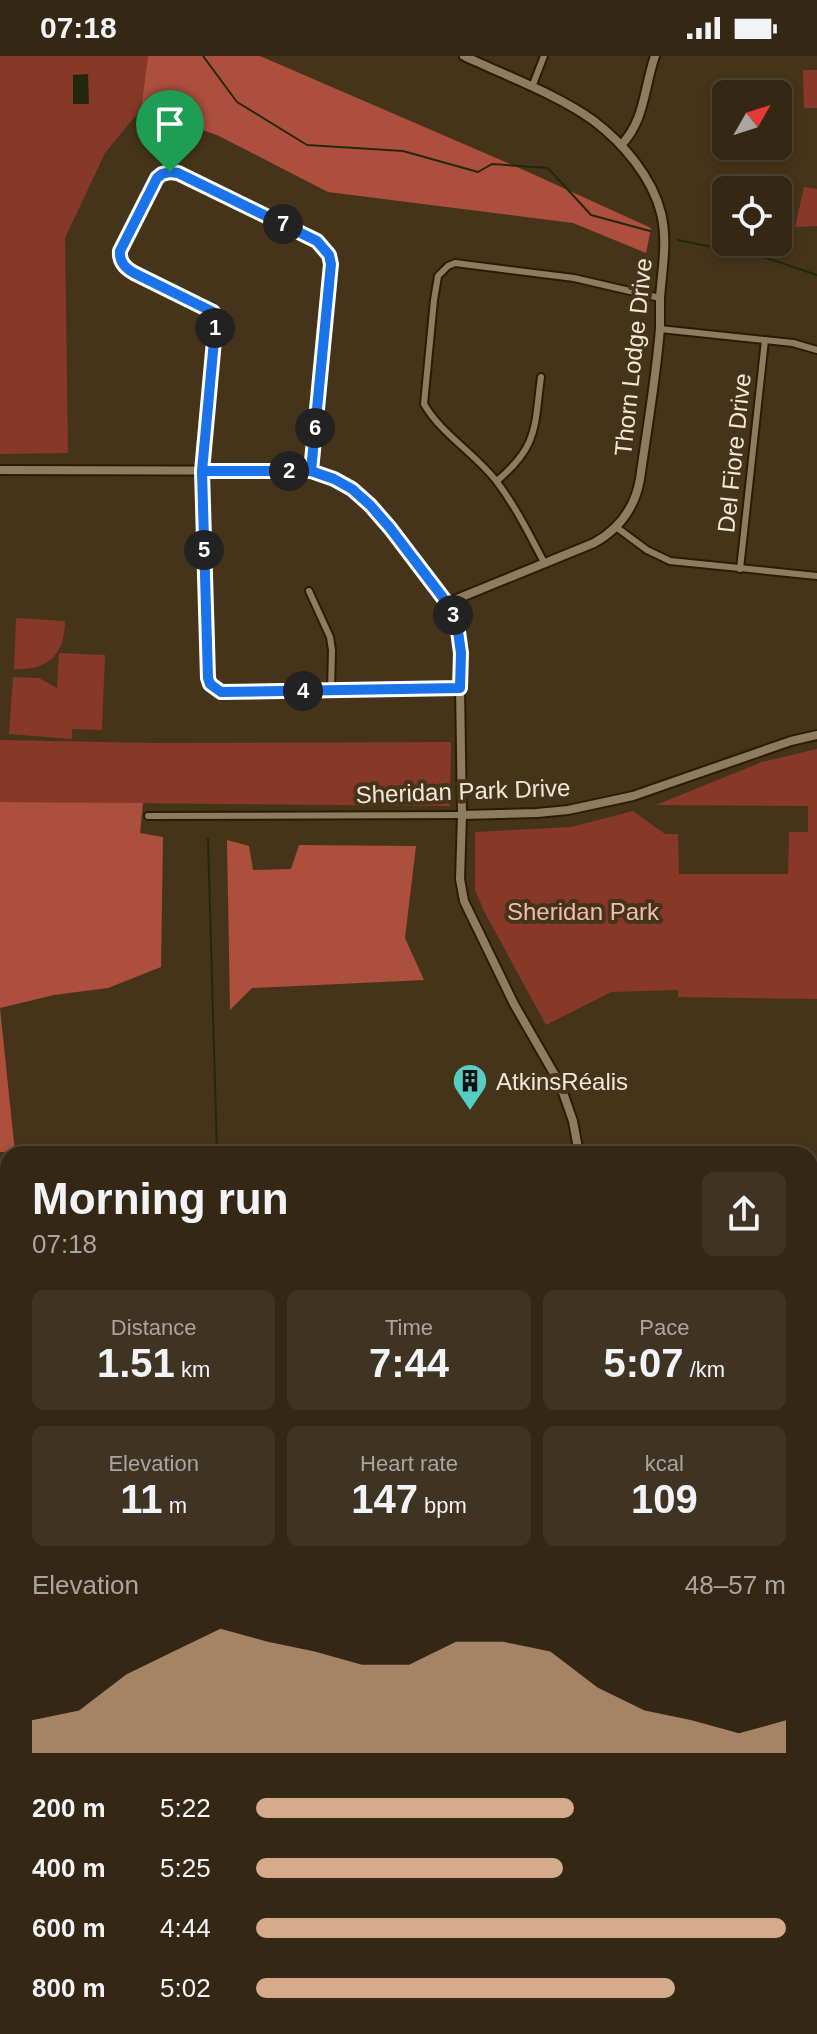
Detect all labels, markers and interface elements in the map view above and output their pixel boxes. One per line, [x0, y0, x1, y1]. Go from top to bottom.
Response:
text: 07:18 [40, 11, 117, 44]
north arrow [712, 80, 792, 160]
map controls [712, 80, 792, 256]
pin [136, 90, 204, 172]
icon: arrive [148, 102, 192, 146]
button: locate [712, 176, 792, 256]
pin: 7 [263, 204, 303, 244]
text: 7 [277, 211, 289, 236]
street label: Thorn Lodge Drive [609, 257, 657, 457]
pin: 1 [195, 308, 235, 348]
text: 1 [209, 315, 221, 340]
street label: Del Fiore Drive [712, 372, 756, 534]
pin: 6 [295, 408, 335, 448]
text: 6 [309, 415, 321, 440]
pin: 2 [269, 451, 309, 491]
text: 2 [283, 458, 295, 483]
pin: 5 [184, 530, 224, 570]
text: 5 [198, 537, 210, 562]
pin: 3 [433, 595, 473, 635]
text: 3 [447, 602, 459, 627]
pin: 4 [283, 671, 323, 711]
text: 4 [297, 678, 309, 703]
street label: Sheridan Park Drive [355, 774, 571, 808]
park label: Sheridan Park [507, 898, 660, 925]
building icon: AtkinsRéalis [451, 1062, 489, 1112]
place label: AtkinsRéalis [496, 1068, 628, 1095]
button: share [702, 1172, 786, 1256]
text: Morning run [32, 1174, 289, 1223]
text: 07:18 [32, 1229, 97, 1259]
text: Distance [111, 1315, 196, 1340]
text: Time [385, 1315, 433, 1340]
text: Pace [639, 1315, 689, 1340]
text: 1.51 [97, 1341, 175, 1385]
text: 7:44 [369, 1341, 449, 1385]
text: 5:07 [604, 1341, 684, 1385]
text: km [175, 1357, 210, 1382]
text: /km [684, 1357, 725, 1382]
text: Elevation [108, 1451, 199, 1476]
text: Heart rate [360, 1451, 458, 1476]
text: kcal [645, 1451, 684, 1476]
text: 11 [120, 1477, 163, 1521]
text: 147 [351, 1477, 418, 1521]
text: 109 [631, 1477, 698, 1521]
text: m [163, 1493, 187, 1518]
text: bpm [418, 1493, 467, 1518]
text: Elevation [32, 1570, 139, 1600]
text: 48–57 m [685, 1570, 786, 1600]
text: 200 m [32, 1793, 106, 1823]
text: 5:22 [160, 1793, 211, 1823]
text: 400 m [32, 1853, 106, 1883]
text: 5:25 [160, 1853, 211, 1883]
text: 600 m [32, 1913, 106, 1943]
text: 4:44 [160, 1913, 211, 1943]
text: 800 m [32, 1973, 106, 2003]
text: 5:02 [160, 1973, 211, 2003]

